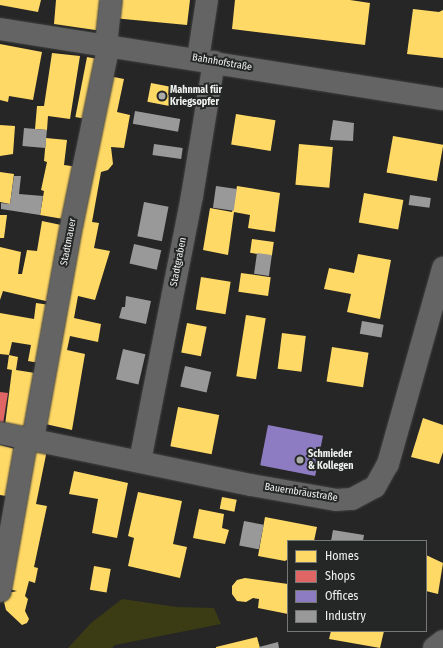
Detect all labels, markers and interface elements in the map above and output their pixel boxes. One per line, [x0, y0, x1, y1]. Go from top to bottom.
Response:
street label: Bahnhofstraße [191, 52, 253, 74]
place label: Mahnmal für Kriegsopfer [170, 84, 222, 108]
marker: Mahnmal für Kriegsopfer [157, 91, 167, 101]
street label: Stadtmauer [59, 217, 79, 267]
street label: Stadtgraben [168, 236, 190, 288]
place label: Schmieder & Kollegen [308, 448, 354, 472]
marker: Schmieder & Kollegen [295, 455, 305, 465]
street label: Bauernbräustraße [264, 481, 338, 505]
legend [287, 540, 427, 632]
text: Homes [325, 549, 359, 563]
text: Shops [325, 569, 355, 583]
text: Offices [325, 589, 358, 603]
text: Industry [325, 609, 366, 623]

